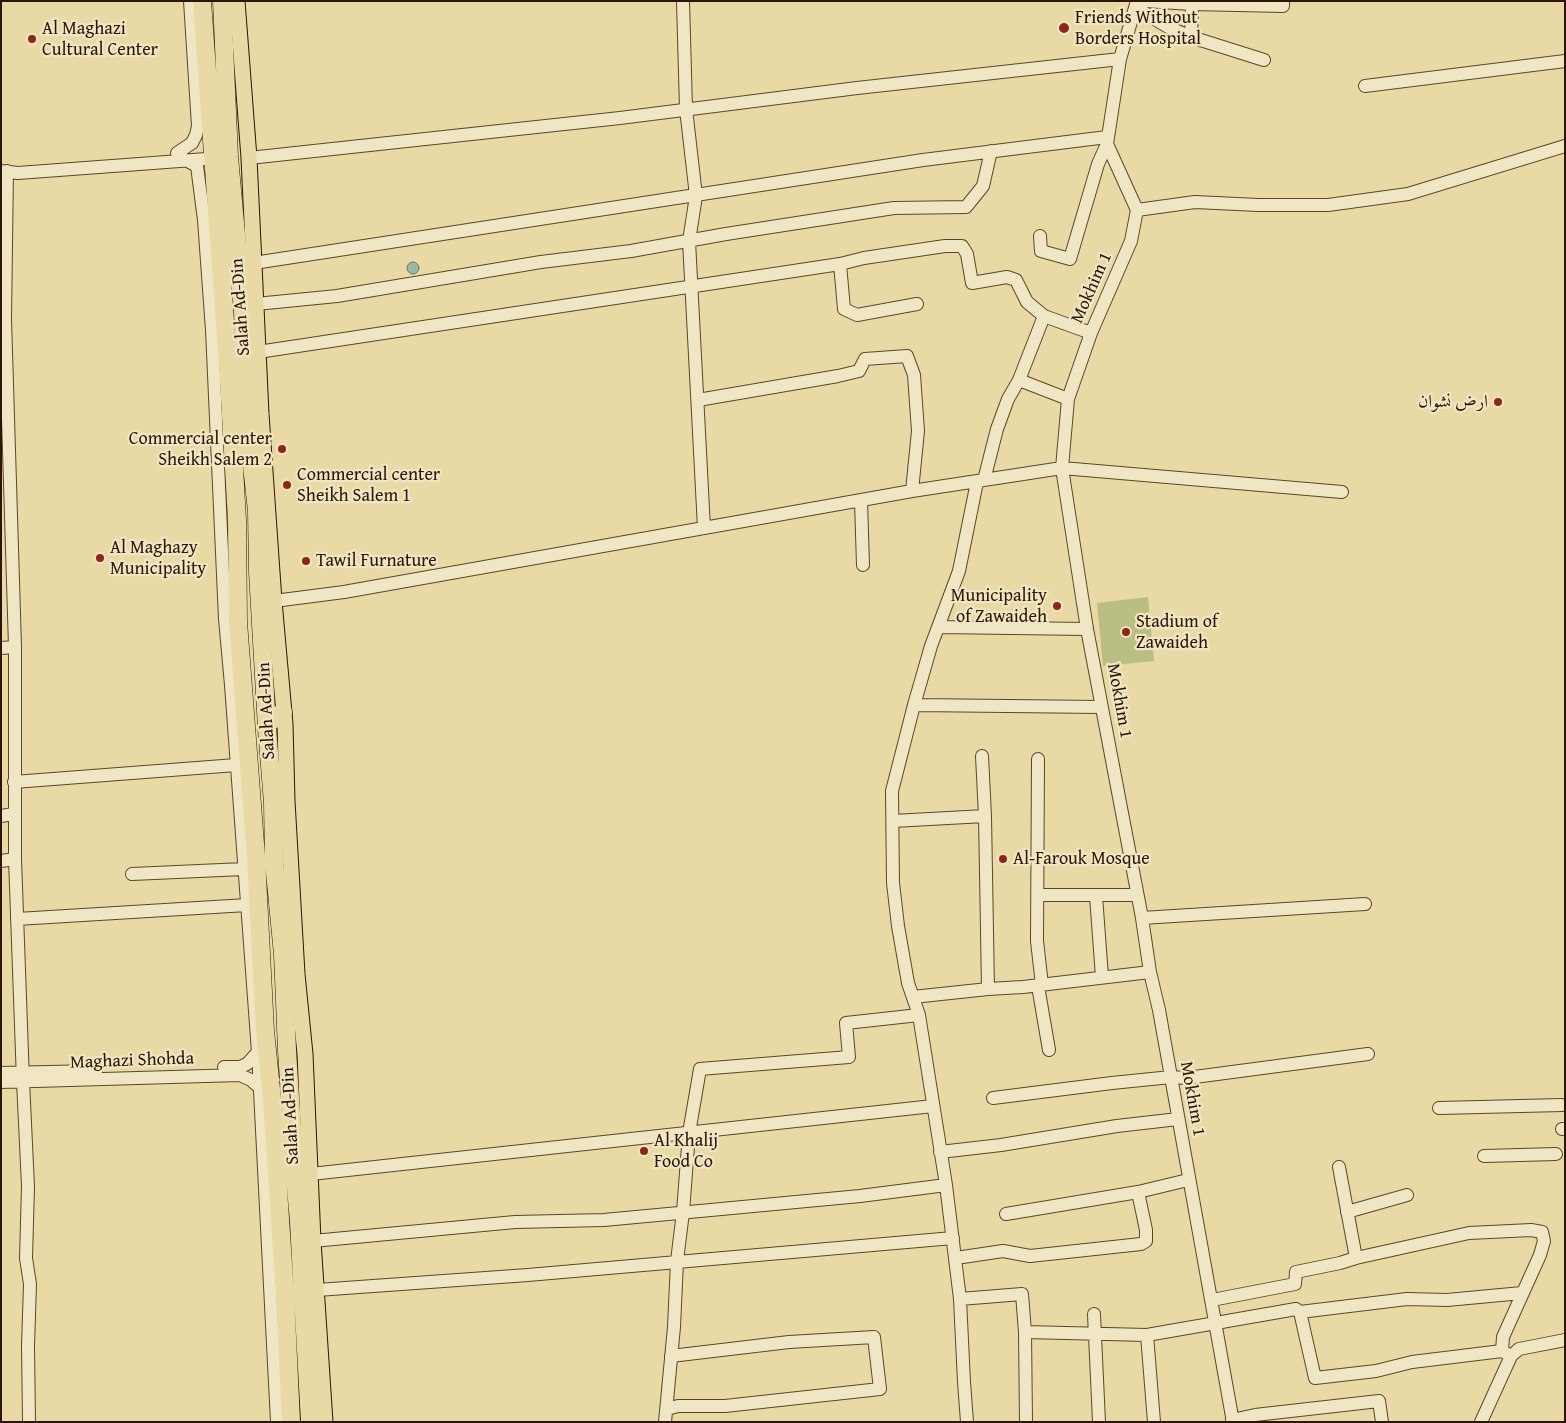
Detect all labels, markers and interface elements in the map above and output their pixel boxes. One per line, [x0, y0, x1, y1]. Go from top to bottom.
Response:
place label: Friends Without Borders Hospital [1075, 7, 1201, 50]
place label: Al Maghazi Cultural Center [42, 18, 158, 60]
marker: Friends Without Borders Hospital [1057, 21, 1071, 35]
marker: Al Maghazi Cultural Center [26, 33, 38, 45]
street label: Mokhim 1 [1067, 249, 1117, 327]
street label: Salah Ad-Din [227, 258, 255, 356]
place label: ارض نشوان [1418, 391, 1488, 413]
marker: ارض نشوان [1492, 396, 1504, 408]
place label: Commercial center Sheikh Salem 2 [129, 428, 272, 470]
marker: Commercial center Sheikh Salem 2 [276, 443, 288, 455]
place label: Commercial center Sheikh Salem 1 [297, 464, 440, 506]
marker: Commercial center Sheikh Salem 1 [281, 479, 293, 491]
place label: Al Maghazy Municipality [110, 537, 206, 580]
place label: Tawil Furnature [316, 550, 437, 572]
marker: Al Maghazy Municipality [94, 552, 106, 564]
marker: Tawil Furnature [300, 555, 312, 567]
place label: Municipality of Zawaideh [951, 585, 1047, 628]
marker: Municipality of Zawaideh [1051, 600, 1063, 612]
place label: Stadium of Zawaideh [1136, 611, 1218, 654]
marker: Stadium of Zawaideh [1120, 626, 1132, 638]
street label: Salah Ad-Din [254, 662, 280, 760]
street label: Mokhim 1 [1102, 662, 1136, 740]
place label: Al-Farouk Mosque [1013, 848, 1150, 870]
marker: Al-Farouk Mosque [997, 853, 1009, 865]
street label: Maghazi Shohda [70, 1048, 194, 1074]
street label: Mokhim 1 [1175, 1060, 1209, 1138]
street label: Salah Ad-Din [278, 1067, 304, 1165]
place label: Al Khalij Food Co [654, 1130, 718, 1172]
marker: Al Khalij Food Co [638, 1145, 650, 1157]

